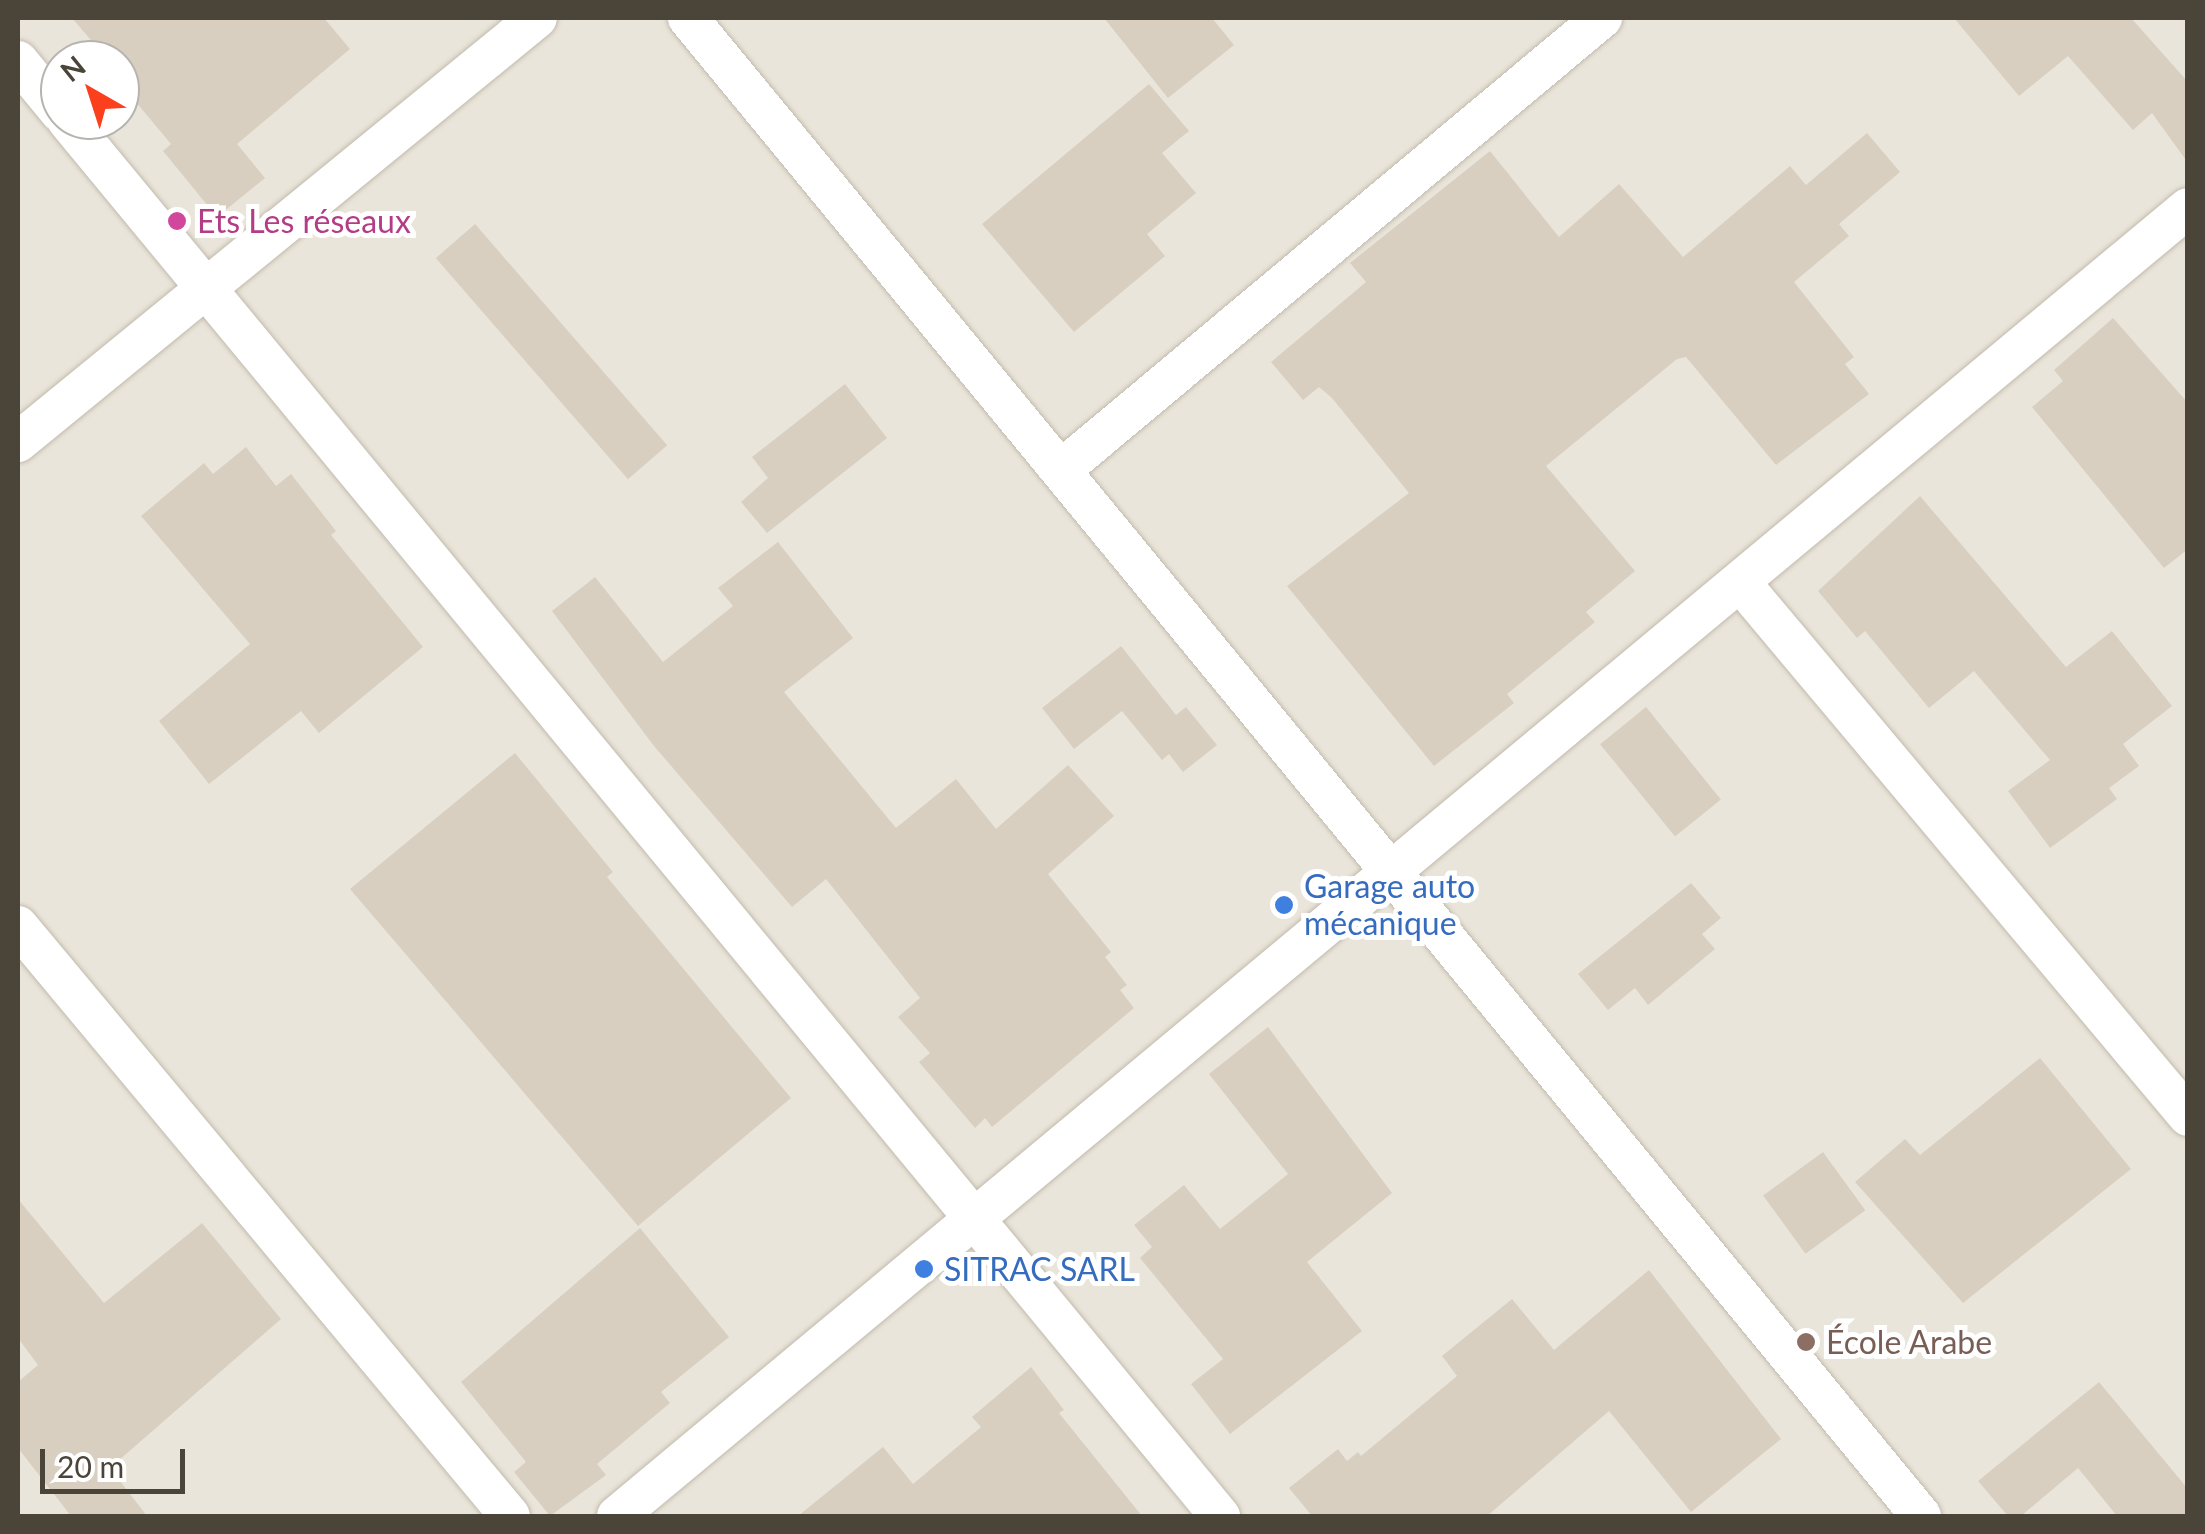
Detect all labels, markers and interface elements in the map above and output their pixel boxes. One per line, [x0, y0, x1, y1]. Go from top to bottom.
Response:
north arrow [40, 40, 140, 140]
text: N [53, 48, 91, 88]
place label: Ets Les réseaux [197, 202, 411, 240]
marker: Ets Les réseaux [166, 210, 188, 232]
place label: Garage auto mécanique [1304, 868, 1475, 943]
marker: Garage auto mécanique [1273, 894, 1295, 916]
place label: SITRAC SARL [944, 1250, 1135, 1288]
marker: SITRAC SARL [913, 1258, 935, 1280]
place label: École Arabe [1826, 1323, 1993, 1361]
marker: École Arabe [1795, 1331, 1817, 1353]
scale bar [45, 1429, 190, 1491]
text: 20 m [57, 1448, 124, 1484]

